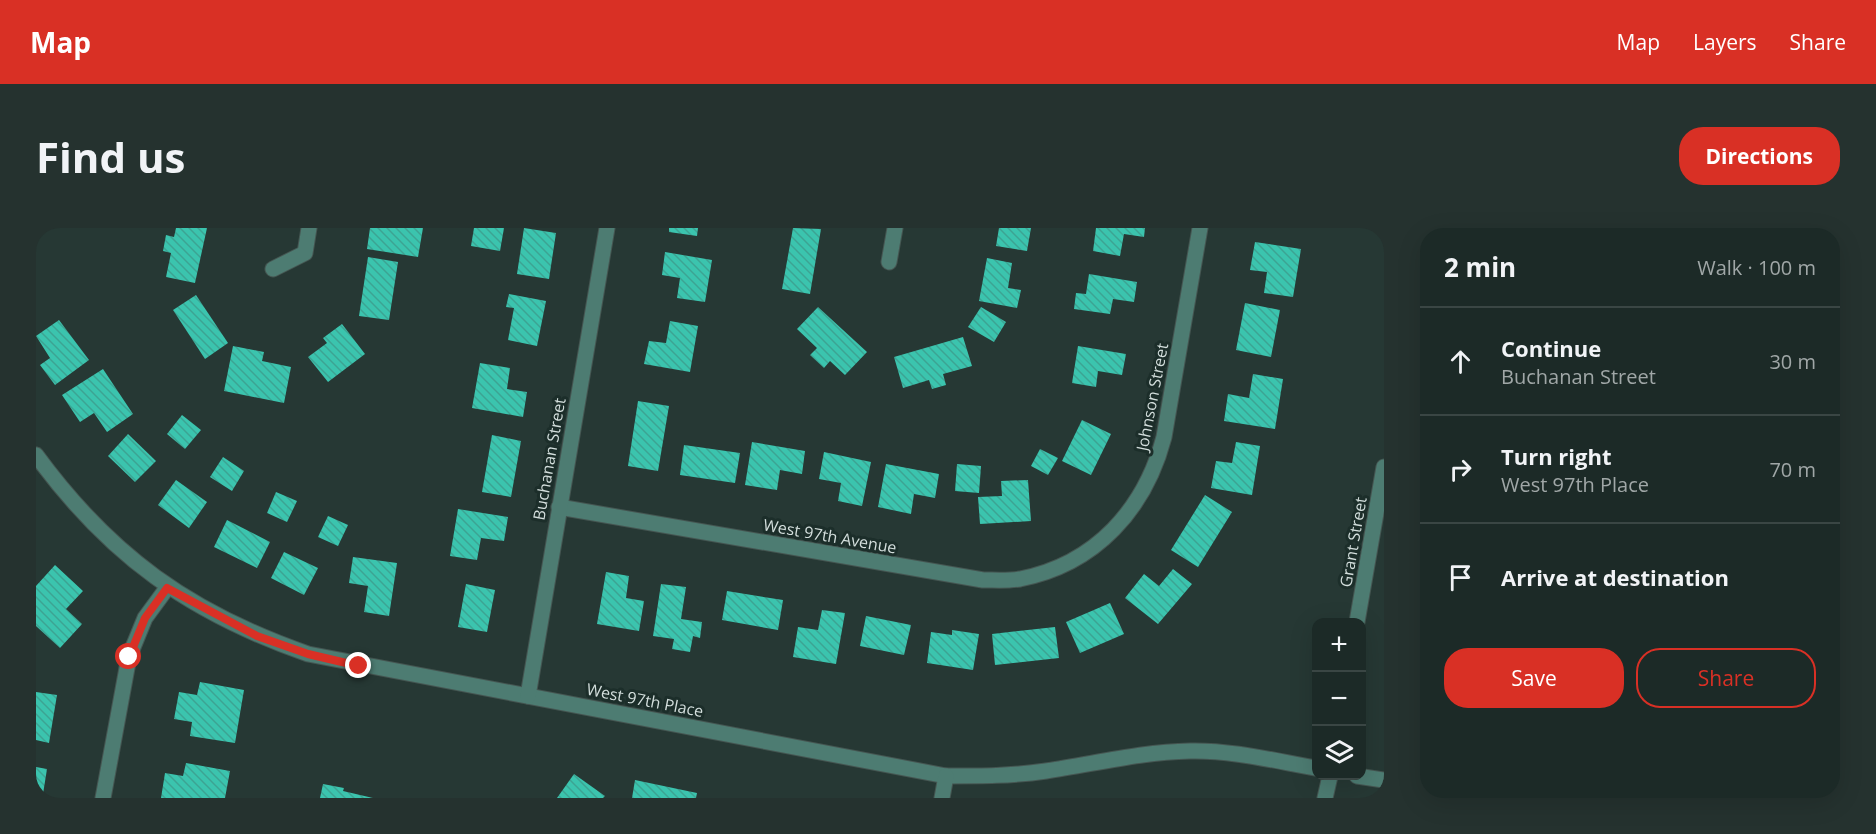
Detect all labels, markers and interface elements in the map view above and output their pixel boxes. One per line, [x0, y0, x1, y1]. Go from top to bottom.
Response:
text: Map [30, 23, 91, 61]
text: Map [1617, 28, 1660, 56]
text: Layers [1693, 28, 1757, 56]
text: Share [1790, 28, 1846, 56]
button: Directions [1679, 127, 1840, 185]
text: Find us [36, 128, 185, 185]
text: 2 min [1444, 249, 1516, 285]
text: Walk · 100 m [1697, 254, 1816, 281]
text: Continue [1501, 333, 1601, 363]
street label: Johnson Street [1130, 341, 1173, 455]
icon: ahead [1444, 345, 1477, 378]
text: 30 m [1769, 348, 1816, 375]
text: Buchanan Street [1501, 363, 1656, 390]
street label: Buchanan Street [527, 396, 571, 522]
text: Turn right [1501, 441, 1612, 471]
icon: right [1444, 453, 1477, 486]
text: 70 m [1769, 456, 1816, 483]
text: West 97th Place [1501, 471, 1649, 498]
street label: Grant Street [1334, 495, 1372, 589]
street label: West 97th Avenue [762, 513, 898, 559]
icon: arrive [1444, 561, 1477, 594]
text: Arrive at destination [1501, 562, 1729, 592]
map controls [1312, 618, 1366, 780]
button: + [1312, 618, 1366, 672]
route start [115, 643, 141, 669]
button: Save [1444, 648, 1624, 708]
button: Share [1636, 648, 1816, 708]
route end [345, 652, 371, 678]
button: − [1312, 672, 1366, 726]
street label: West 97th Place [585, 678, 705, 722]
button: layers [1312, 726, 1366, 780]

